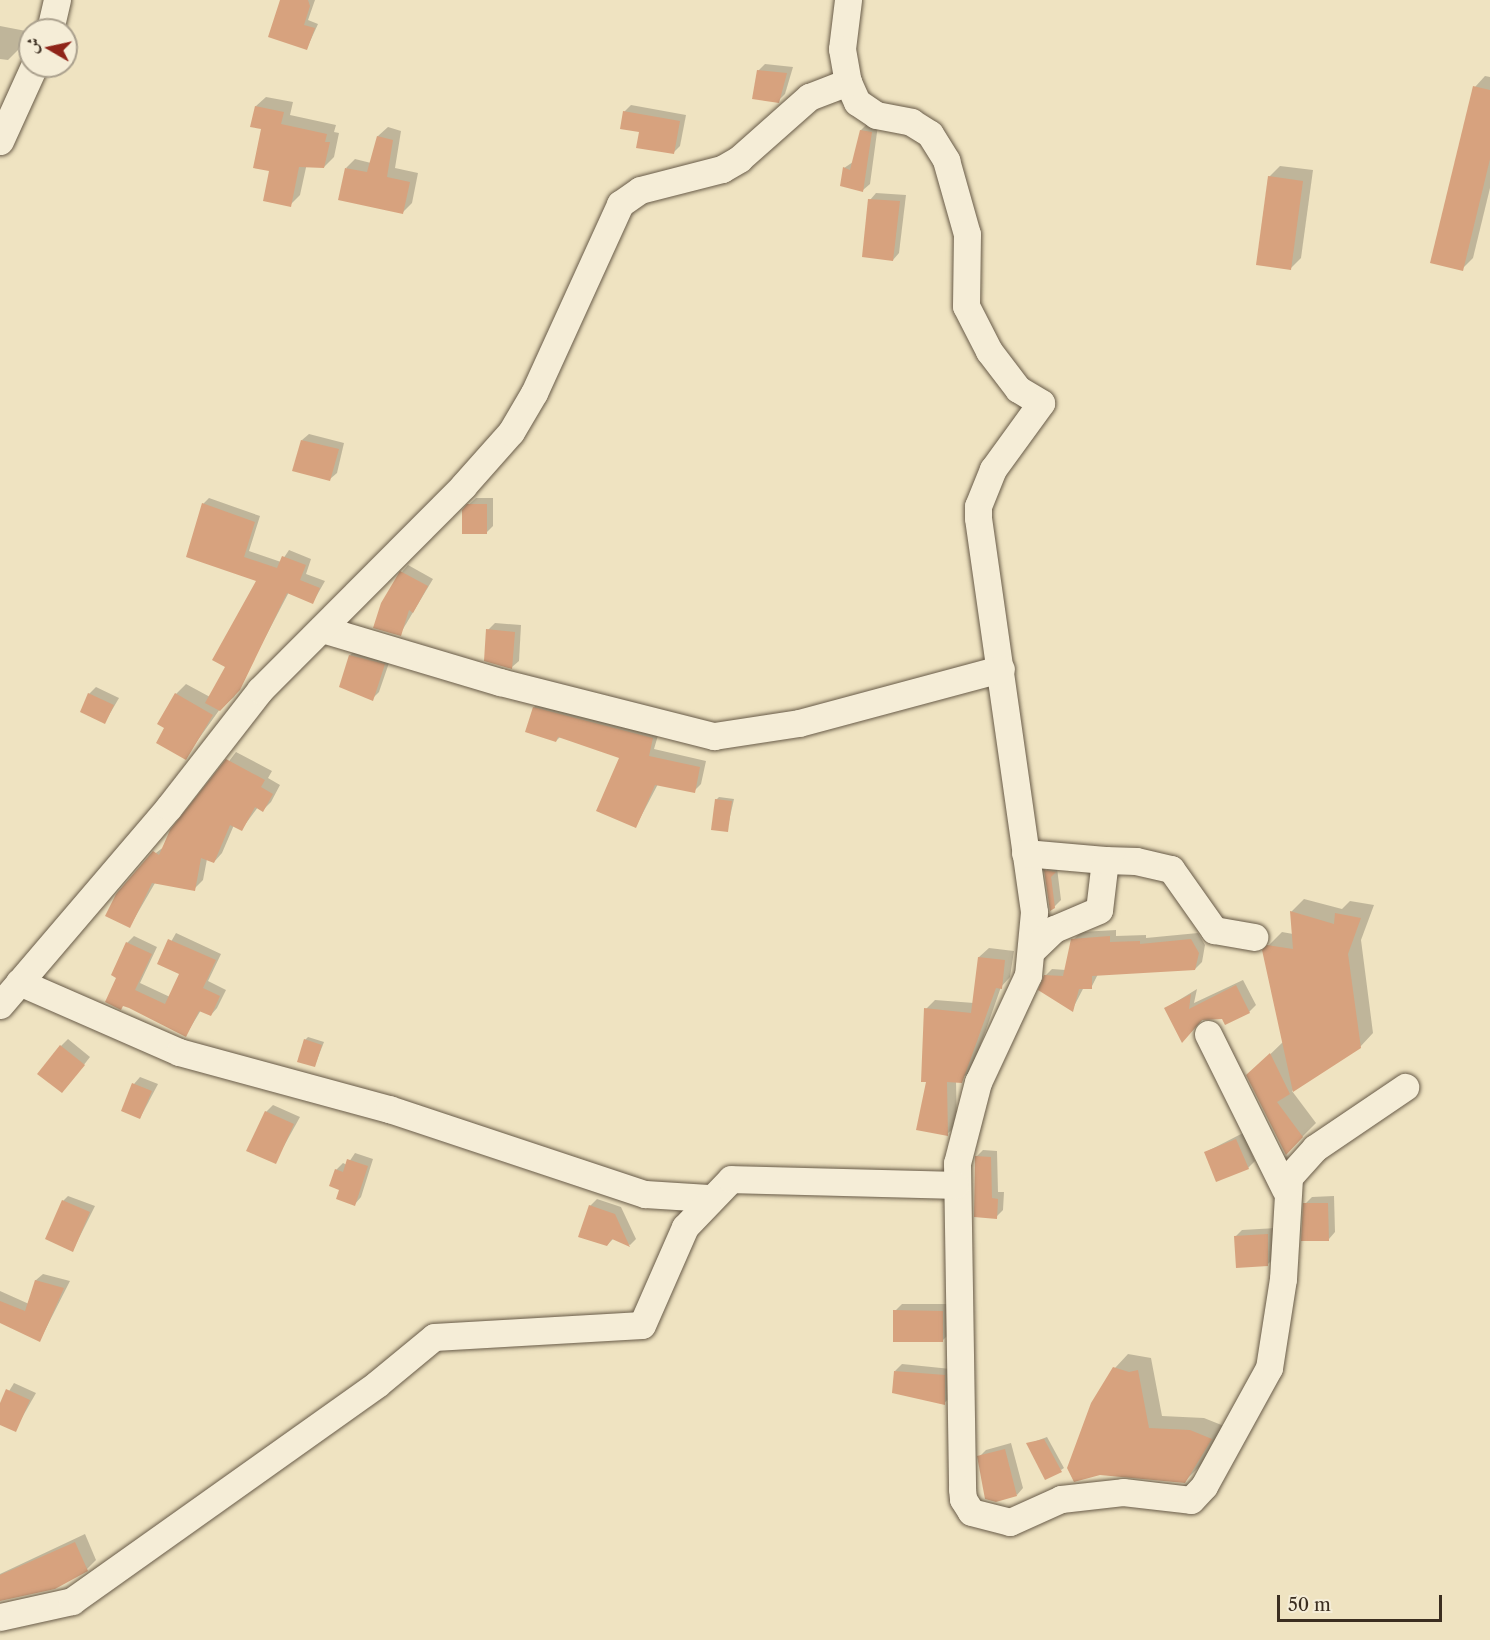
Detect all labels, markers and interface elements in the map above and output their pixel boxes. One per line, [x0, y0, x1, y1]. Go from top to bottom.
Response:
north arrow [18, 18, 78, 78]
text: ش [21, 36, 43, 55]
scale bar [1280, 1583, 1445, 1621]
text: 50 m [1288, 1594, 1331, 1616]

